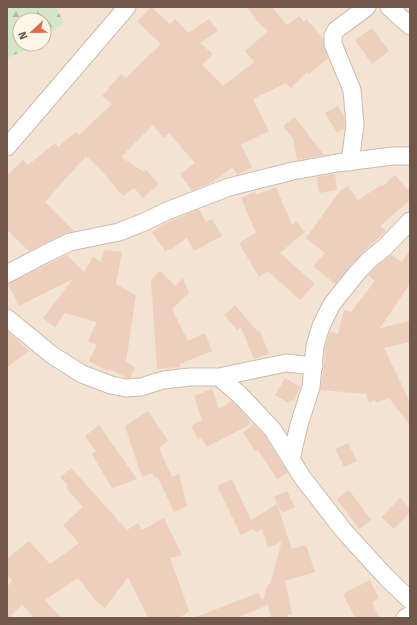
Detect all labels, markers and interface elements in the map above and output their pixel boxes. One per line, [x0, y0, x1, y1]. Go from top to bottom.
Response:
north arrow [12, 12, 52, 52]
text: N [16, 30, 31, 41]

